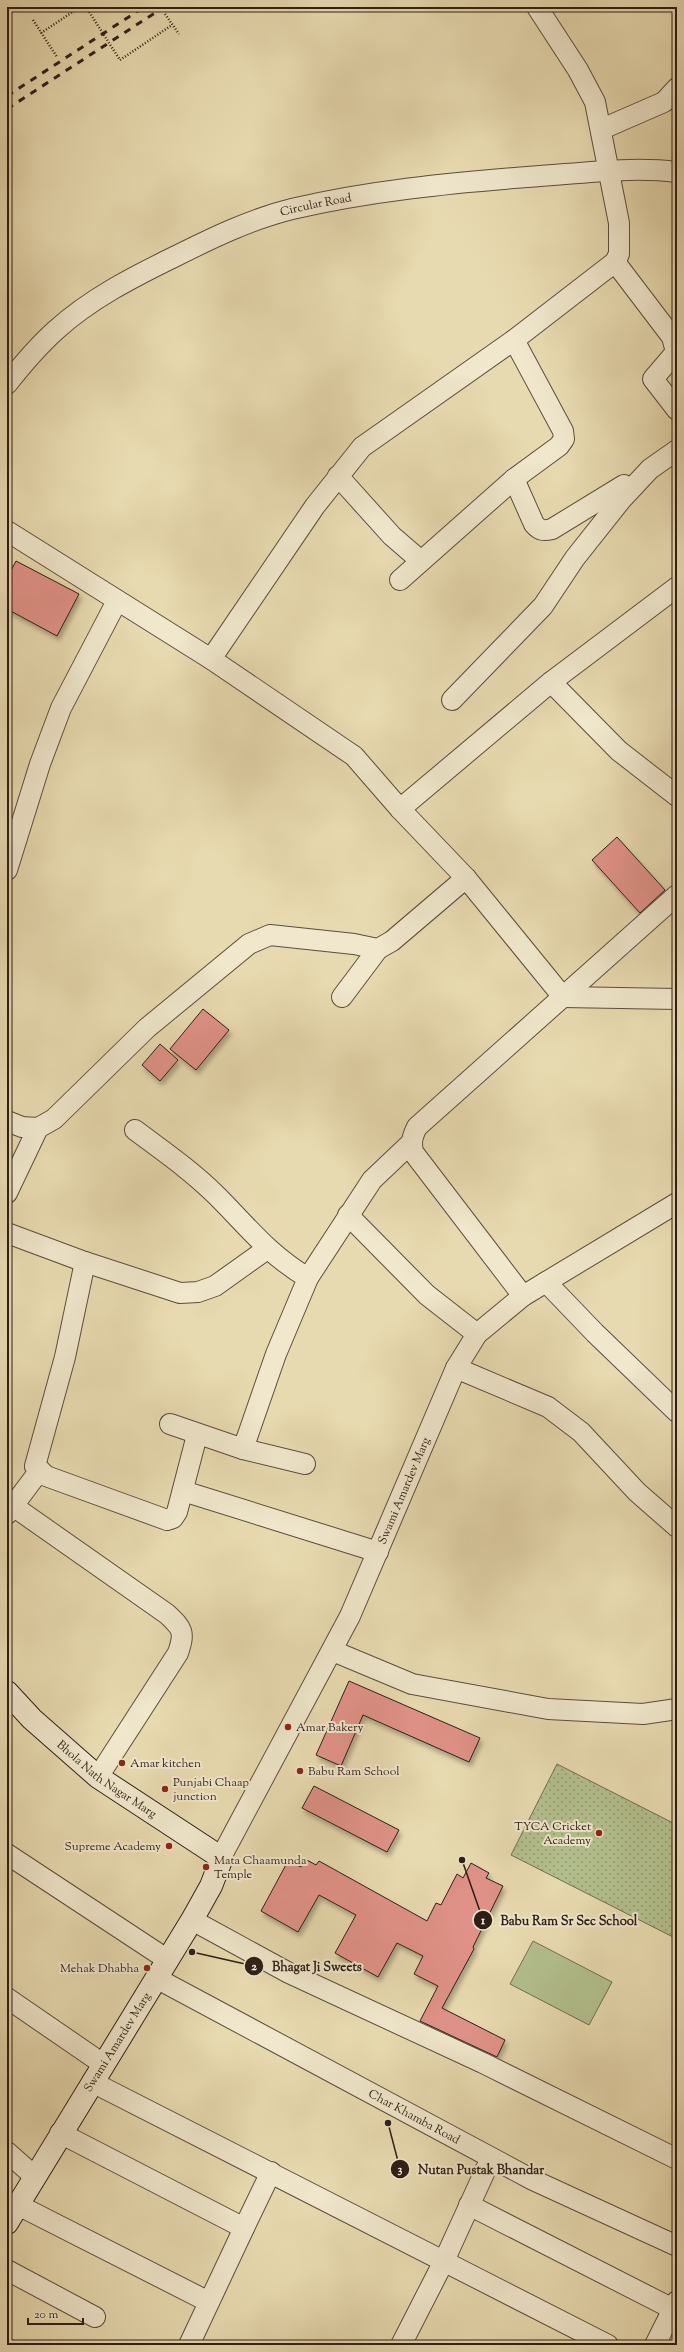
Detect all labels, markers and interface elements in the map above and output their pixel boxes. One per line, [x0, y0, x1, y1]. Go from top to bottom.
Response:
street label: Circular Road [278, 189, 353, 222]
street label: Swami Amardev Marg [374, 1434, 435, 1547]
place label: Amar Bakery [296, 1719, 364, 1737]
marker: Amar Bakery [283, 1722, 293, 1732]
street label: Bhola Nath Nagar Marg [52, 1737, 160, 1823]
place label: Amar kitchen [130, 1755, 201, 1773]
marker: Amar kitchen [117, 1758, 127, 1768]
place label: Babu Ram School [308, 1763, 400, 1781]
marker: Babu Ram School [295, 1766, 305, 1776]
place label: Punjabi Chaap junction [173, 1774, 249, 1806]
marker: Punjabi Chaap junction [160, 1784, 170, 1794]
place label: TYCA Cricket Academy [514, 1818, 591, 1850]
marker: TYCA Cricket Academy [594, 1828, 604, 1838]
place label: Supreme Academy [64, 1838, 161, 1856]
marker: Supreme Academy [164, 1841, 174, 1851]
place label: Mata Chaamunda Temple [214, 1852, 307, 1884]
marker: Mata Chaamunda Temple [201, 1862, 211, 1872]
callout: Babu Ram Sr Sec School [473, 1908, 646, 1933]
text: 1 [480, 1912, 486, 1930]
text: Babu Ram Sr Sec School [501, 1913, 638, 1931]
callout: Bhagat Ji Sweets [244, 1954, 370, 1979]
text: 2 [251, 1958, 257, 1976]
text: Bhagat Ji Sweets [272, 1959, 362, 1977]
place label: Mehak Dhabha [60, 1960, 139, 1978]
marker: Mehak Dhabha [142, 1963, 152, 1973]
street label: Swami Amardev Marg [80, 1989, 156, 2096]
street label: Char Khamba Road [365, 2085, 463, 2149]
callout: Nutan Pustak Bhandar [390, 2157, 552, 2182]
text: 3 [398, 2161, 403, 2179]
text: Nutan Pustak Bhandar [418, 2162, 544, 2180]
scale bar [28, 2300, 83, 2326]
text: 20 m [34, 2306, 59, 2324]

